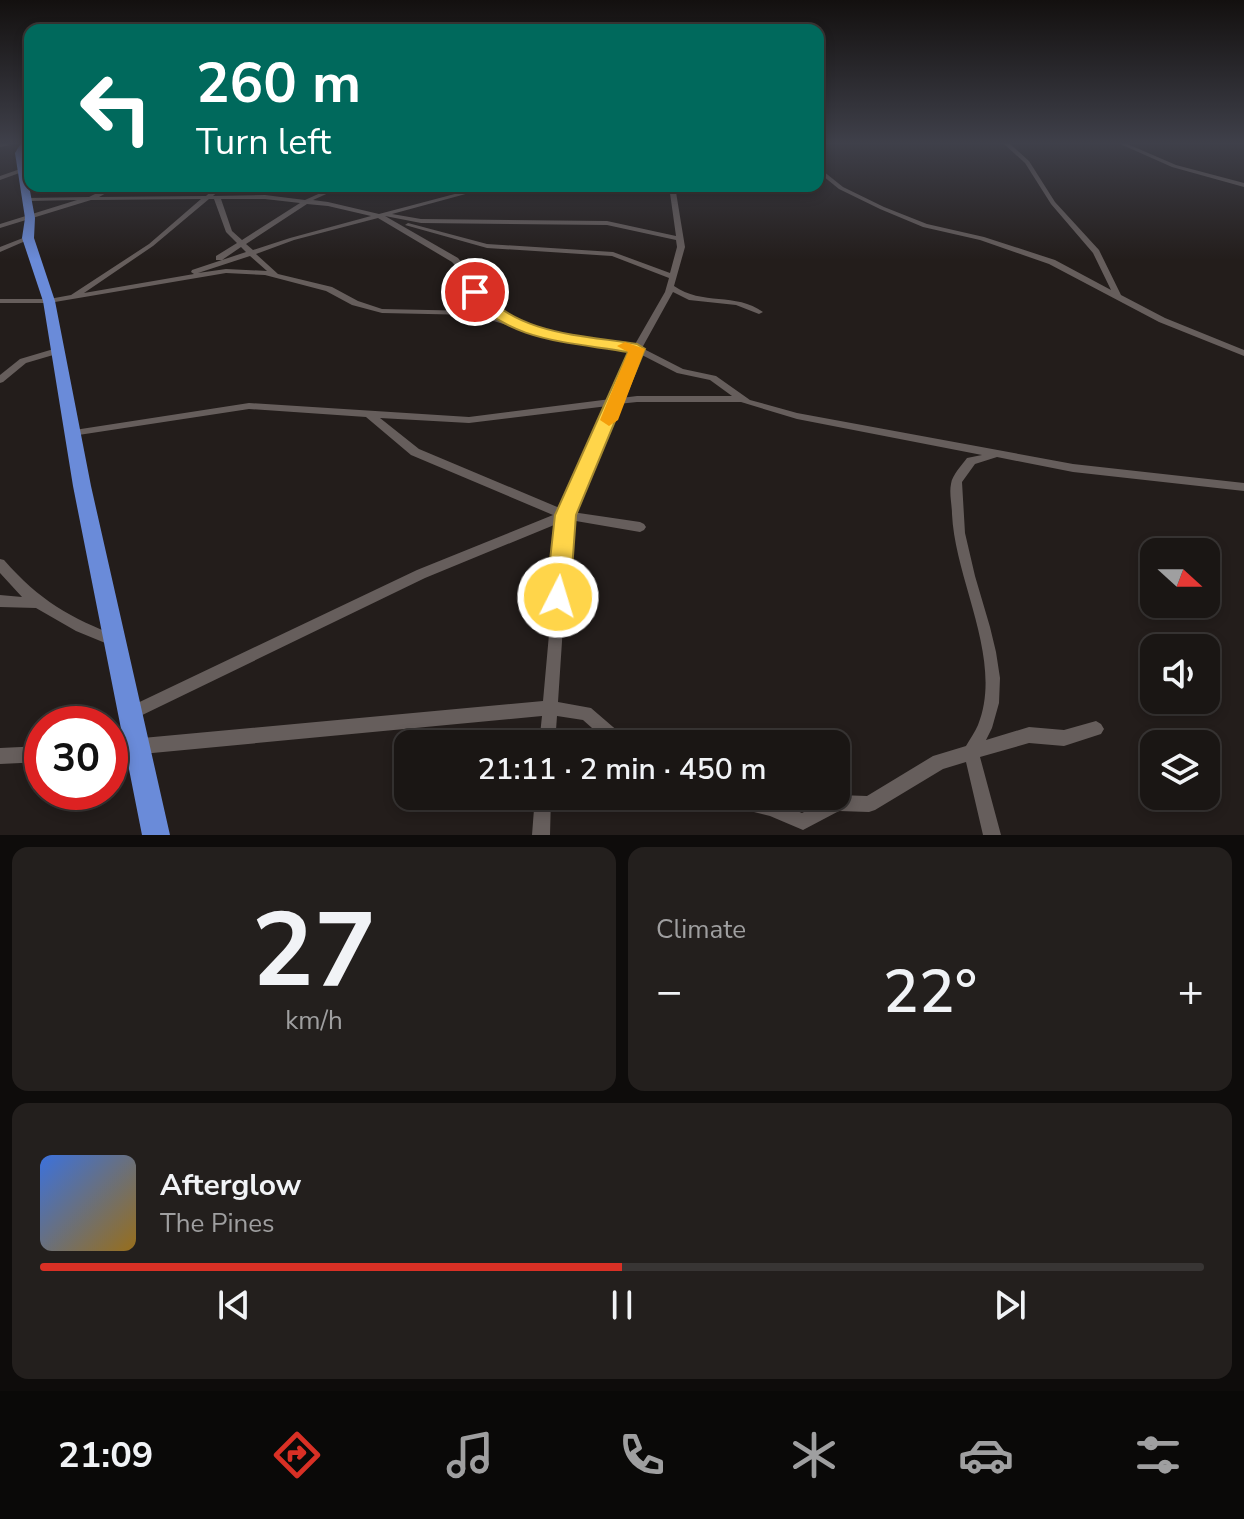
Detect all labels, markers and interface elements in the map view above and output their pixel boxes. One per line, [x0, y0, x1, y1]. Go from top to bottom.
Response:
text: 260 m [196, 45, 361, 122]
icon: left [64, 56, 168, 160]
text: Turn left [196, 118, 331, 167]
pin [441, 258, 509, 326]
icon: arrive [453, 270, 497, 314]
north arrow [1140, 538, 1220, 618]
map controls [1140, 538, 1220, 810]
position arrow [516, 555, 600, 639]
button: sound [1140, 634, 1220, 714]
speed limit sign: 30 [24, 706, 128, 810]
button: layers [1140, 730, 1220, 810]
text: 21:11 · 2 min · 450 m [477, 749, 767, 790]
text: 27 [252, 880, 376, 1022]
text: Climate [656, 912, 746, 947]
text: 22° [883, 951, 977, 1033]
text: − [656, 962, 682, 1022]
text: + [1178, 962, 1204, 1022]
text: km/h [285, 1003, 343, 1038]
text: Afterglow [160, 1165, 301, 1206]
text: The Pines [160, 1206, 275, 1241]
icon: previous [212, 1283, 256, 1327]
icon: pause [600, 1283, 644, 1327]
icon: next [988, 1283, 1032, 1327]
icon: directions [269, 1427, 325, 1483]
icon: music [442, 1427, 498, 1483]
icon: phone [614, 1427, 670, 1483]
icon: climate [786, 1427, 842, 1483]
icon: car [958, 1427, 1014, 1483]
icon: filters [1130, 1427, 1186, 1483]
text: 21:09 [58, 1431, 153, 1480]

